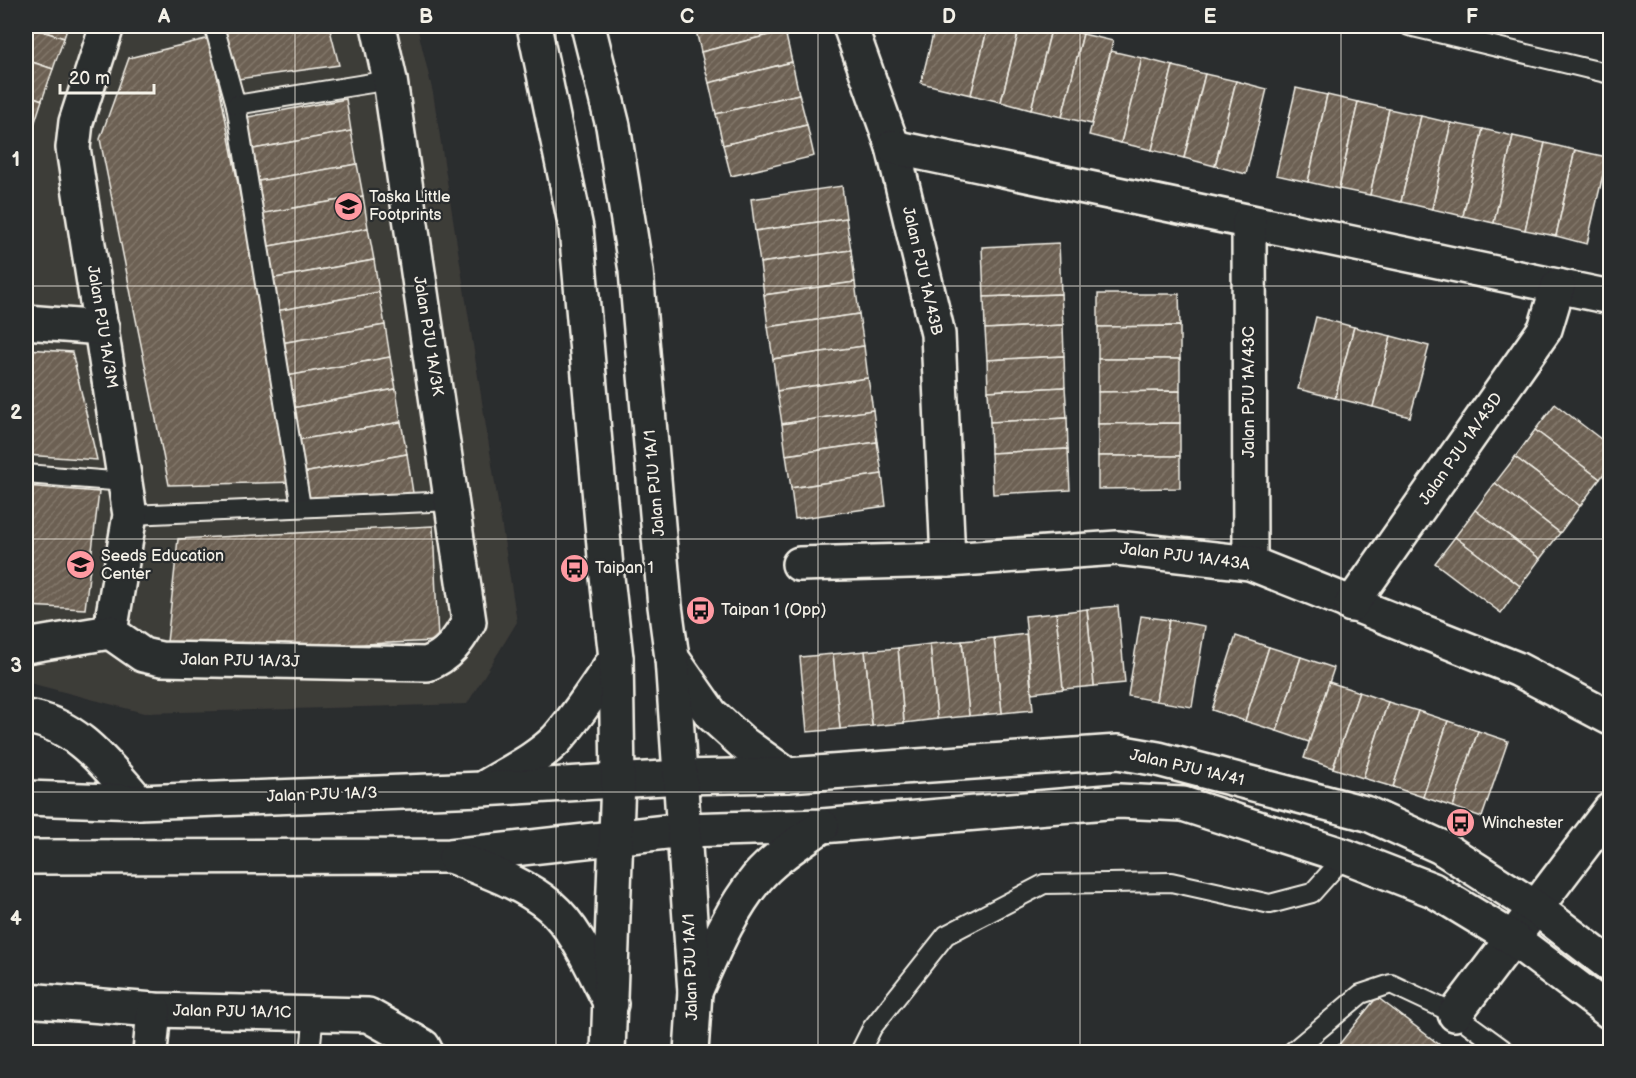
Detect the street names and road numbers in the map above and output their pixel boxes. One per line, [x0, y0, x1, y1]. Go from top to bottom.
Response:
street label: Jalan PJU 1A/43B [898, 205, 946, 337]
street label: Jalan PJU 1A/3M [83, 264, 121, 390]
street label: Jalan PJU 1A/3K [409, 275, 447, 398]
street label: Jalan PJU 1A/43C [1240, 326, 1259, 458]
street label: Jalan PJU 1A/43D [1415, 389, 1507, 509]
street label: Jalan PJU 1A/1 [641, 429, 669, 537]
street label: Jalan PJU 1A/43A [1119, 540, 1251, 574]
street label: Jalan PJU 1A/3J [180, 650, 300, 672]
street label: Jalan PJU 1A/41 [1128, 746, 1246, 790]
street label: Jalan PJU 1A/3 [266, 784, 378, 806]
street label: Jalan PJU 1A/1 [680, 913, 702, 1021]
street label: Jalan PJU 1A/1C [173, 1001, 291, 1023]

